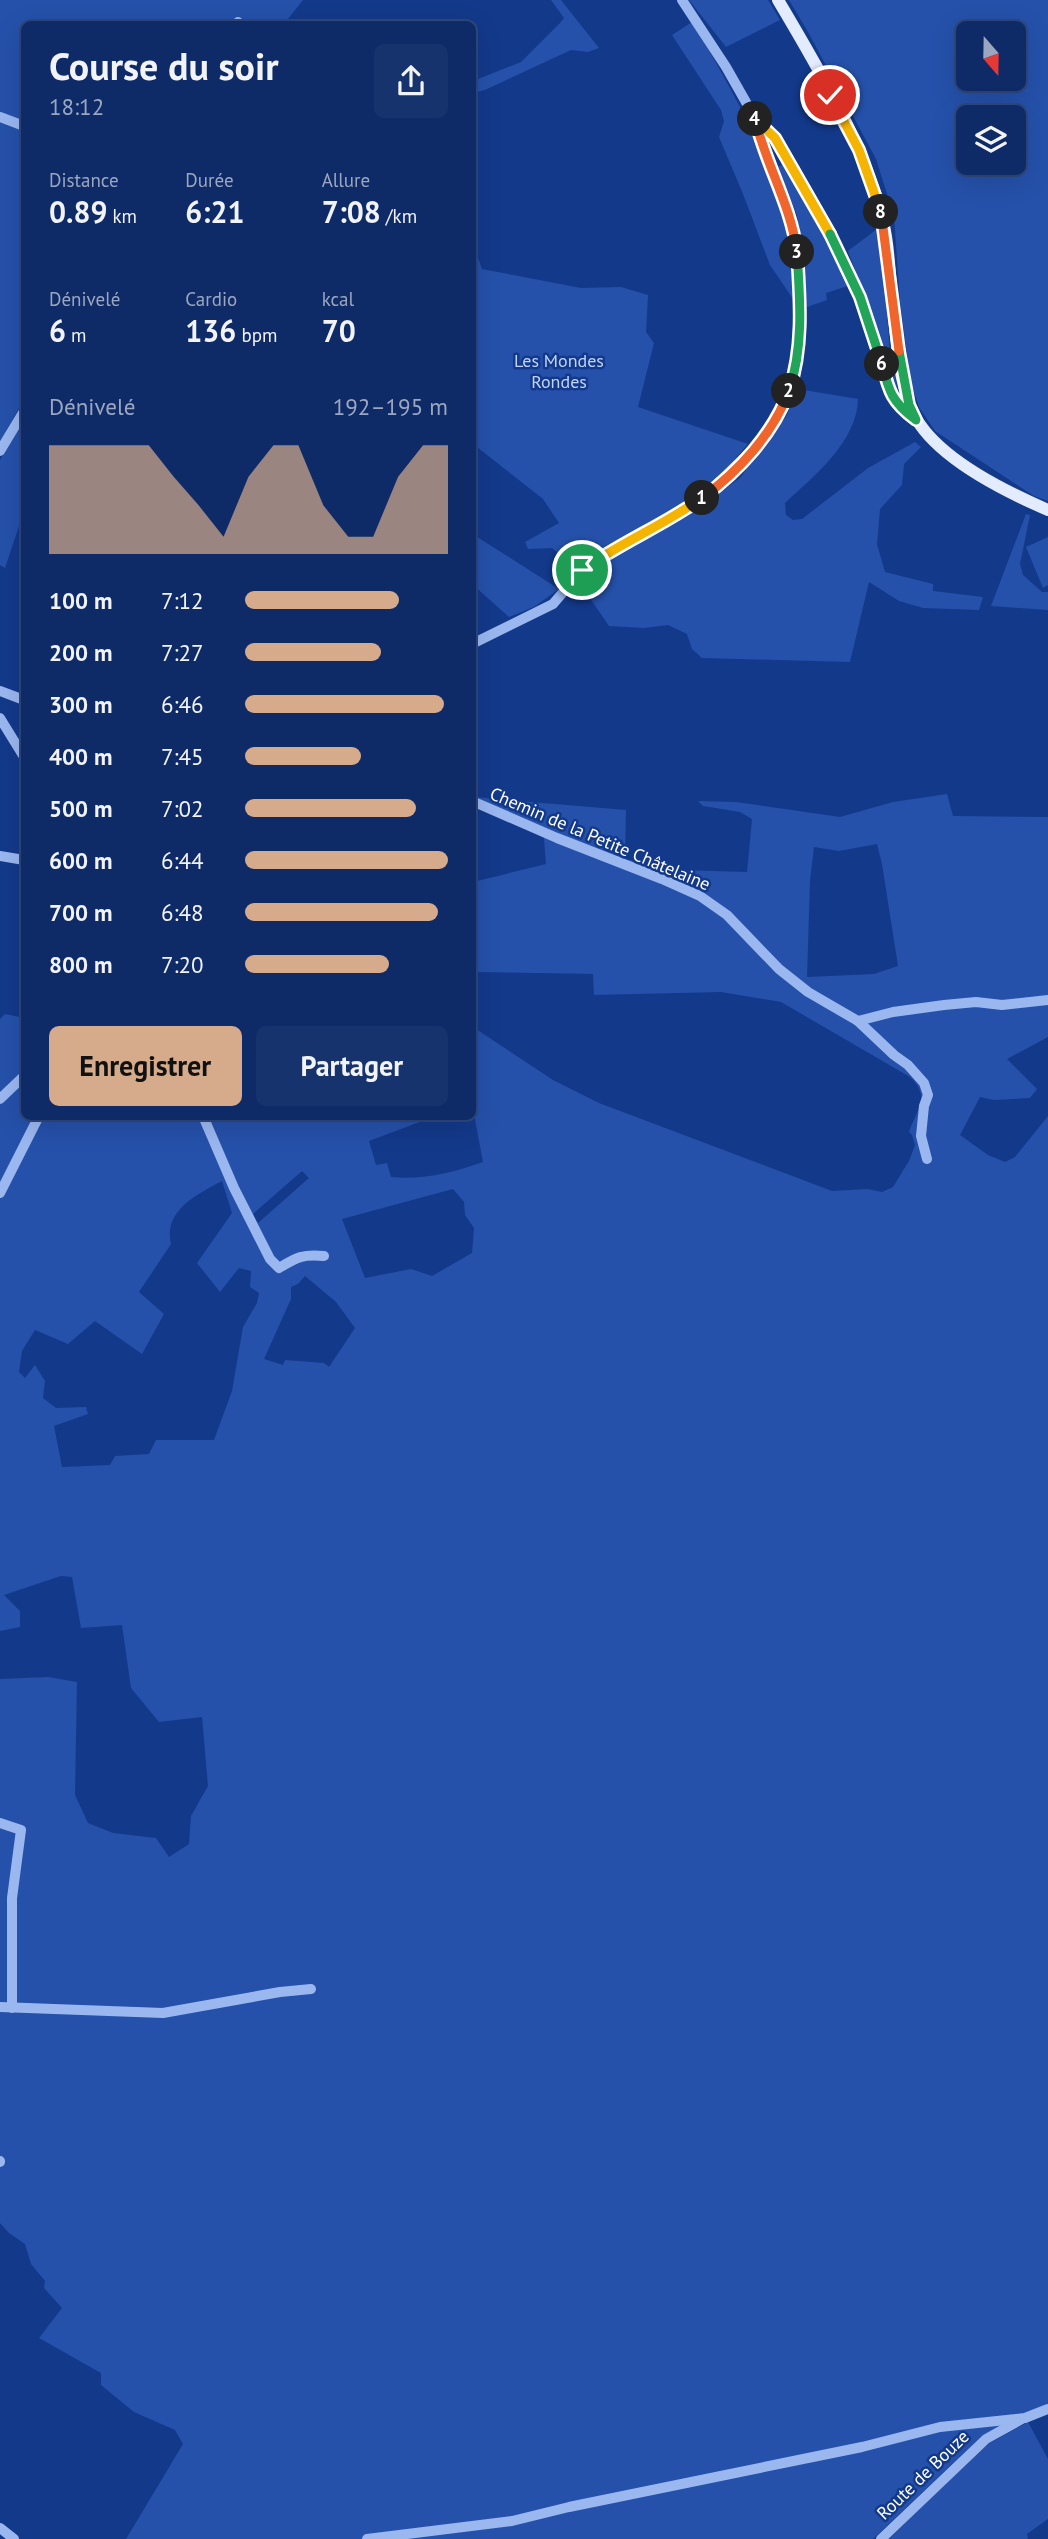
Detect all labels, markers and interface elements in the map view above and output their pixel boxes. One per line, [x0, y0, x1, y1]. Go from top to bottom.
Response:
north arrow [956, 21, 1026, 91]
map controls [956, 21, 1026, 175]
text: Course du soir [49, 41, 279, 90]
button: share [374, 44, 448, 118]
pin [800, 65, 860, 125]
icon: check [811, 76, 849, 114]
text: 18:12 [49, 92, 104, 121]
pin: 4 [738, 102, 772, 136]
button: layers [956, 105, 1026, 175]
text: 4 [749, 106, 760, 130]
text: Distance [49, 168, 119, 192]
text: Durée [185, 168, 234, 192]
text: Allure [322, 168, 370, 192]
text: 0.89 [49, 192, 107, 231]
text: 6:21 [185, 192, 244, 231]
text: 7:08 [322, 192, 381, 231]
pin: 8 [864, 194, 898, 230]
text: 8 [875, 199, 886, 223]
text: km [107, 204, 137, 228]
text: /km [381, 204, 417, 228]
pin: 3 [780, 234, 814, 270]
text: 3 [791, 239, 802, 263]
text: Dénivelé [49, 287, 120, 311]
text: Cardio [185, 287, 237, 311]
text: kcal [322, 287, 354, 311]
text: 6 [49, 311, 66, 350]
text: 136 [185, 311, 236, 350]
text: 70 [322, 311, 356, 350]
text: m [66, 323, 87, 347]
text: bpm [236, 323, 277, 347]
pin: 6 [864, 346, 900, 382]
park label: Les Mondes Rondes [514, 349, 604, 393]
text: 6 [876, 351, 887, 375]
pin: 2 [772, 374, 806, 408]
text: 2 [783, 378, 794, 402]
text: Dénivelé [49, 392, 135, 421]
text: 192–195 m [333, 392, 448, 421]
pin: 1 [684, 480, 720, 516]
text: 1 [696, 485, 707, 509]
pin [552, 540, 612, 600]
icon: arrive [563, 551, 601, 589]
text: 100 m [49, 586, 112, 615]
text: 7:12 [161, 586, 204, 615]
text: 200 m [49, 638, 112, 667]
text: 7:27 [161, 638, 204, 667]
text: 300 m [49, 690, 112, 719]
text: 6:46 [161, 690, 204, 719]
text: 400 m [49, 742, 112, 771]
text: 7:45 [161, 742, 204, 771]
street label: Chemin de la Petite Châtelaine [486, 782, 714, 896]
text: 500 m [49, 794, 112, 823]
text: 7:02 [161, 794, 204, 823]
text: 600 m [49, 846, 112, 875]
text: 6:44 [161, 846, 204, 875]
text: 700 m [49, 898, 112, 927]
text: 6:48 [161, 898, 204, 927]
text: 800 m [49, 950, 112, 979]
text: 7:20 [161, 950, 204, 979]
button: Enregistrer [49, 1026, 242, 1106]
button: Partager [256, 1026, 448, 1106]
street label: Route de Bouze [872, 2425, 974, 2524]

